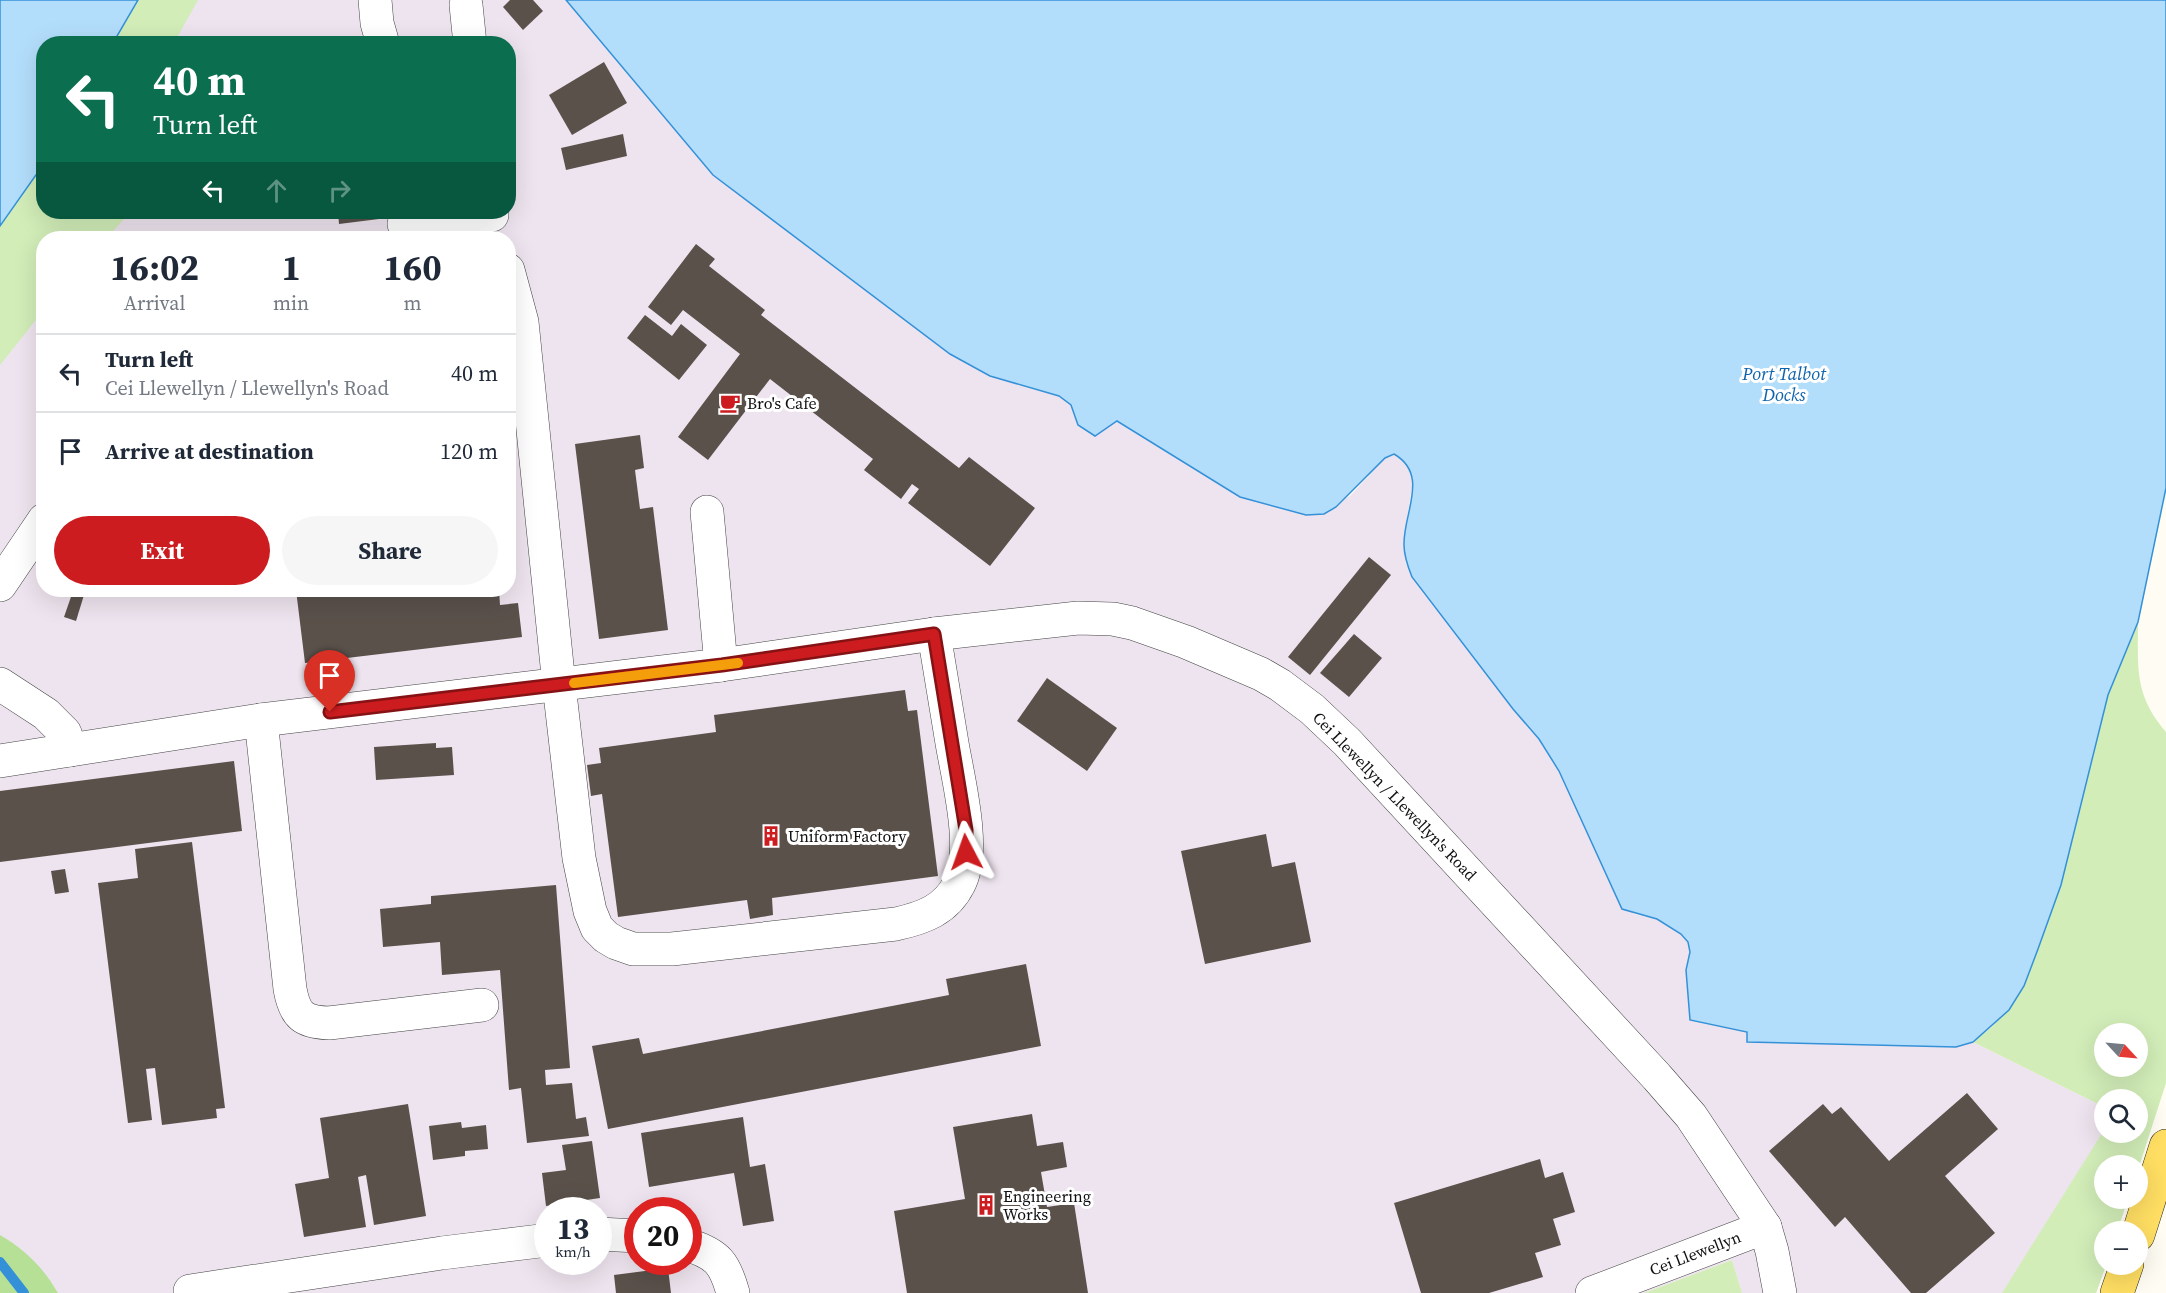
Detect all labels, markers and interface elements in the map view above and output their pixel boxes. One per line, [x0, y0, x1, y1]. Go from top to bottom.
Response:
text: 40 m [153, 51, 246, 109]
icon: left [54, 60, 132, 138]
text: Turn left [153, 106, 257, 143]
icon: left [197, 174, 230, 207]
icon: ahead [260, 174, 293, 207]
icon: right [323, 174, 356, 207]
text: 16:02 [110, 243, 199, 292]
text: 1 [281, 243, 301, 292]
text: 160 [383, 243, 442, 292]
text: Arrival [124, 289, 185, 317]
text: min [273, 289, 309, 317]
text: m [404, 289, 422, 317]
text: Turn left [105, 344, 193, 374]
icon: left [54, 357, 87, 390]
text: 40 m [451, 358, 498, 388]
water label: Port Talbot Docks [1741, 361, 1827, 407]
text: Cei Llewellyn / Llewellyn's Road [105, 374, 389, 402]
cafe icon: Bro's Cafe [718, 391, 742, 415]
place label: Bro's Cafe [747, 392, 817, 414]
icon: arrive [54, 435, 87, 468]
text: Arrive at destination [105, 436, 314, 466]
text: 120 m [440, 436, 498, 466]
button: Exit [54, 516, 270, 585]
button: Share [282, 516, 498, 585]
pin [304, 650, 355, 712]
icon: arrive [313, 659, 346, 692]
street label: Cei Llewellyn / Llewellyn's Road [1308, 707, 1482, 885]
position arrow [934, 820, 998, 884]
building icon: Uniform Factory [759, 824, 783, 848]
place label: Uniform Factory [788, 825, 907, 847]
north arrow [2094, 1023, 2148, 1077]
map controls [2094, 1023, 2148, 1275]
button: search [2094, 1089, 2148, 1143]
button: + [2094, 1155, 2148, 1209]
place label: Engineering Works [1003, 1185, 1091, 1225]
building icon: Engineering Works [974, 1193, 998, 1217]
speed limit sign: 20 [624, 1197, 702, 1275]
text: 13 [557, 1208, 589, 1249]
button: − [2094, 1221, 2148, 1275]
street label: Cei Llewellyn [1646, 1225, 1744, 1281]
text: km/h [555, 1241, 591, 1262]

